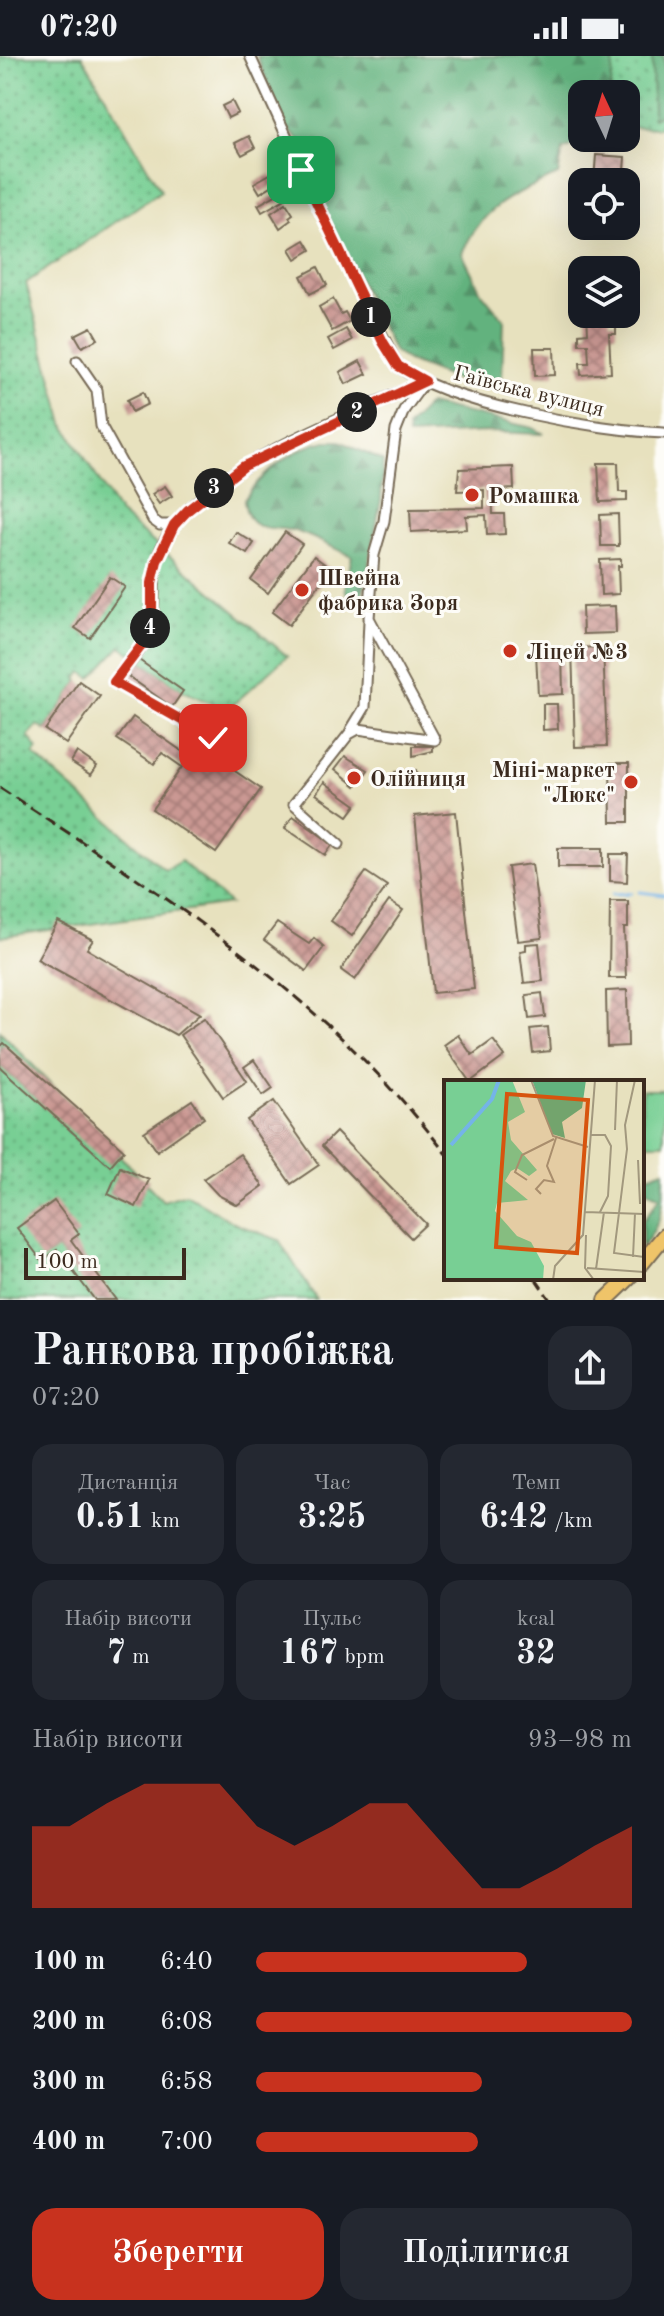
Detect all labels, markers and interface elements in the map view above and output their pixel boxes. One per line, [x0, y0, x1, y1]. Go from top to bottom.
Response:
text: 07:20 [40, 13, 118, 43]
north arrow [568, 80, 640, 152]
map controls [568, 80, 640, 328]
pin [267, 136, 335, 204]
icon: arrive [279, 148, 323, 192]
button: locate [568, 168, 640, 240]
button: layers [568, 256, 640, 328]
pin: 1 [351, 297, 391, 337]
text: 1 [365, 306, 377, 328]
street label: Гаївська вулиця [451, 363, 606, 421]
pin: 2 [337, 392, 377, 432]
text: 2 [351, 401, 363, 423]
pin: 3 [194, 468, 234, 508]
text: 3 [208, 477, 220, 499]
marker: Ромашка [463, 486, 481, 504]
place label: Ромашка [488, 486, 579, 508]
place label: Швейна фабрика Зоря [318, 568, 458, 616]
marker: Швейна фабрика Зоря [293, 581, 311, 599]
pin: 4 [130, 608, 170, 648]
text: 4 [144, 617, 156, 639]
marker: Ліцей №3 [501, 642, 519, 660]
place label: Ліцей №3 [526, 642, 628, 664]
pin [179, 704, 247, 772]
icon: check [191, 716, 235, 760]
place label: Міні-маркет "Люкс" [492, 760, 615, 807]
marker: Олійниця [345, 769, 363, 787]
place label: Олійниця [370, 769, 466, 791]
marker: Міні-маркет "Люкс" [622, 773, 640, 791]
inset map [444, 1080, 644, 1280]
scale bar [24, 1244, 186, 1280]
text: 100 m [36, 1251, 98, 1273]
button: share [548, 1326, 632, 1410]
text: Ранкова пробіжка [32, 1330, 394, 1374]
text: 07:20 [32, 1385, 100, 1411]
text: Дистанція [78, 1472, 178, 1494]
text: Час [314, 1472, 350, 1494]
text: Темп [511, 1472, 561, 1494]
text: 0.51 [76, 1501, 145, 1535]
text: 3:25 [298, 1501, 366, 1535]
text: 6:42 [479, 1501, 548, 1535]
text: km [145, 1510, 180, 1532]
text: /km [548, 1510, 593, 1532]
text: Набір висоти [64, 1608, 192, 1630]
text: Пульс [303, 1608, 361, 1630]
text: kcal [517, 1608, 555, 1630]
text: 7 [106, 1637, 126, 1671]
text: 167 [279, 1637, 338, 1671]
text: 32 [516, 1637, 556, 1671]
text: m [126, 1646, 150, 1668]
text: bpm [338, 1646, 385, 1668]
text: Набір висоти [32, 1727, 183, 1753]
text: 93–98 m [528, 1727, 632, 1753]
text: 100 m [32, 1949, 105, 1975]
text: 6:40 [160, 1949, 213, 1975]
text: 200 m [32, 2009, 105, 2035]
text: 6:08 [160, 2009, 213, 2035]
text: 300 m [32, 2069, 105, 2095]
text: 6:58 [160, 2069, 213, 2095]
text: 400 m [32, 2129, 105, 2155]
text: 7:00 [160, 2129, 213, 2155]
button: Зберегти [32, 2208, 324, 2300]
button: Поділитися [340, 2208, 632, 2300]

